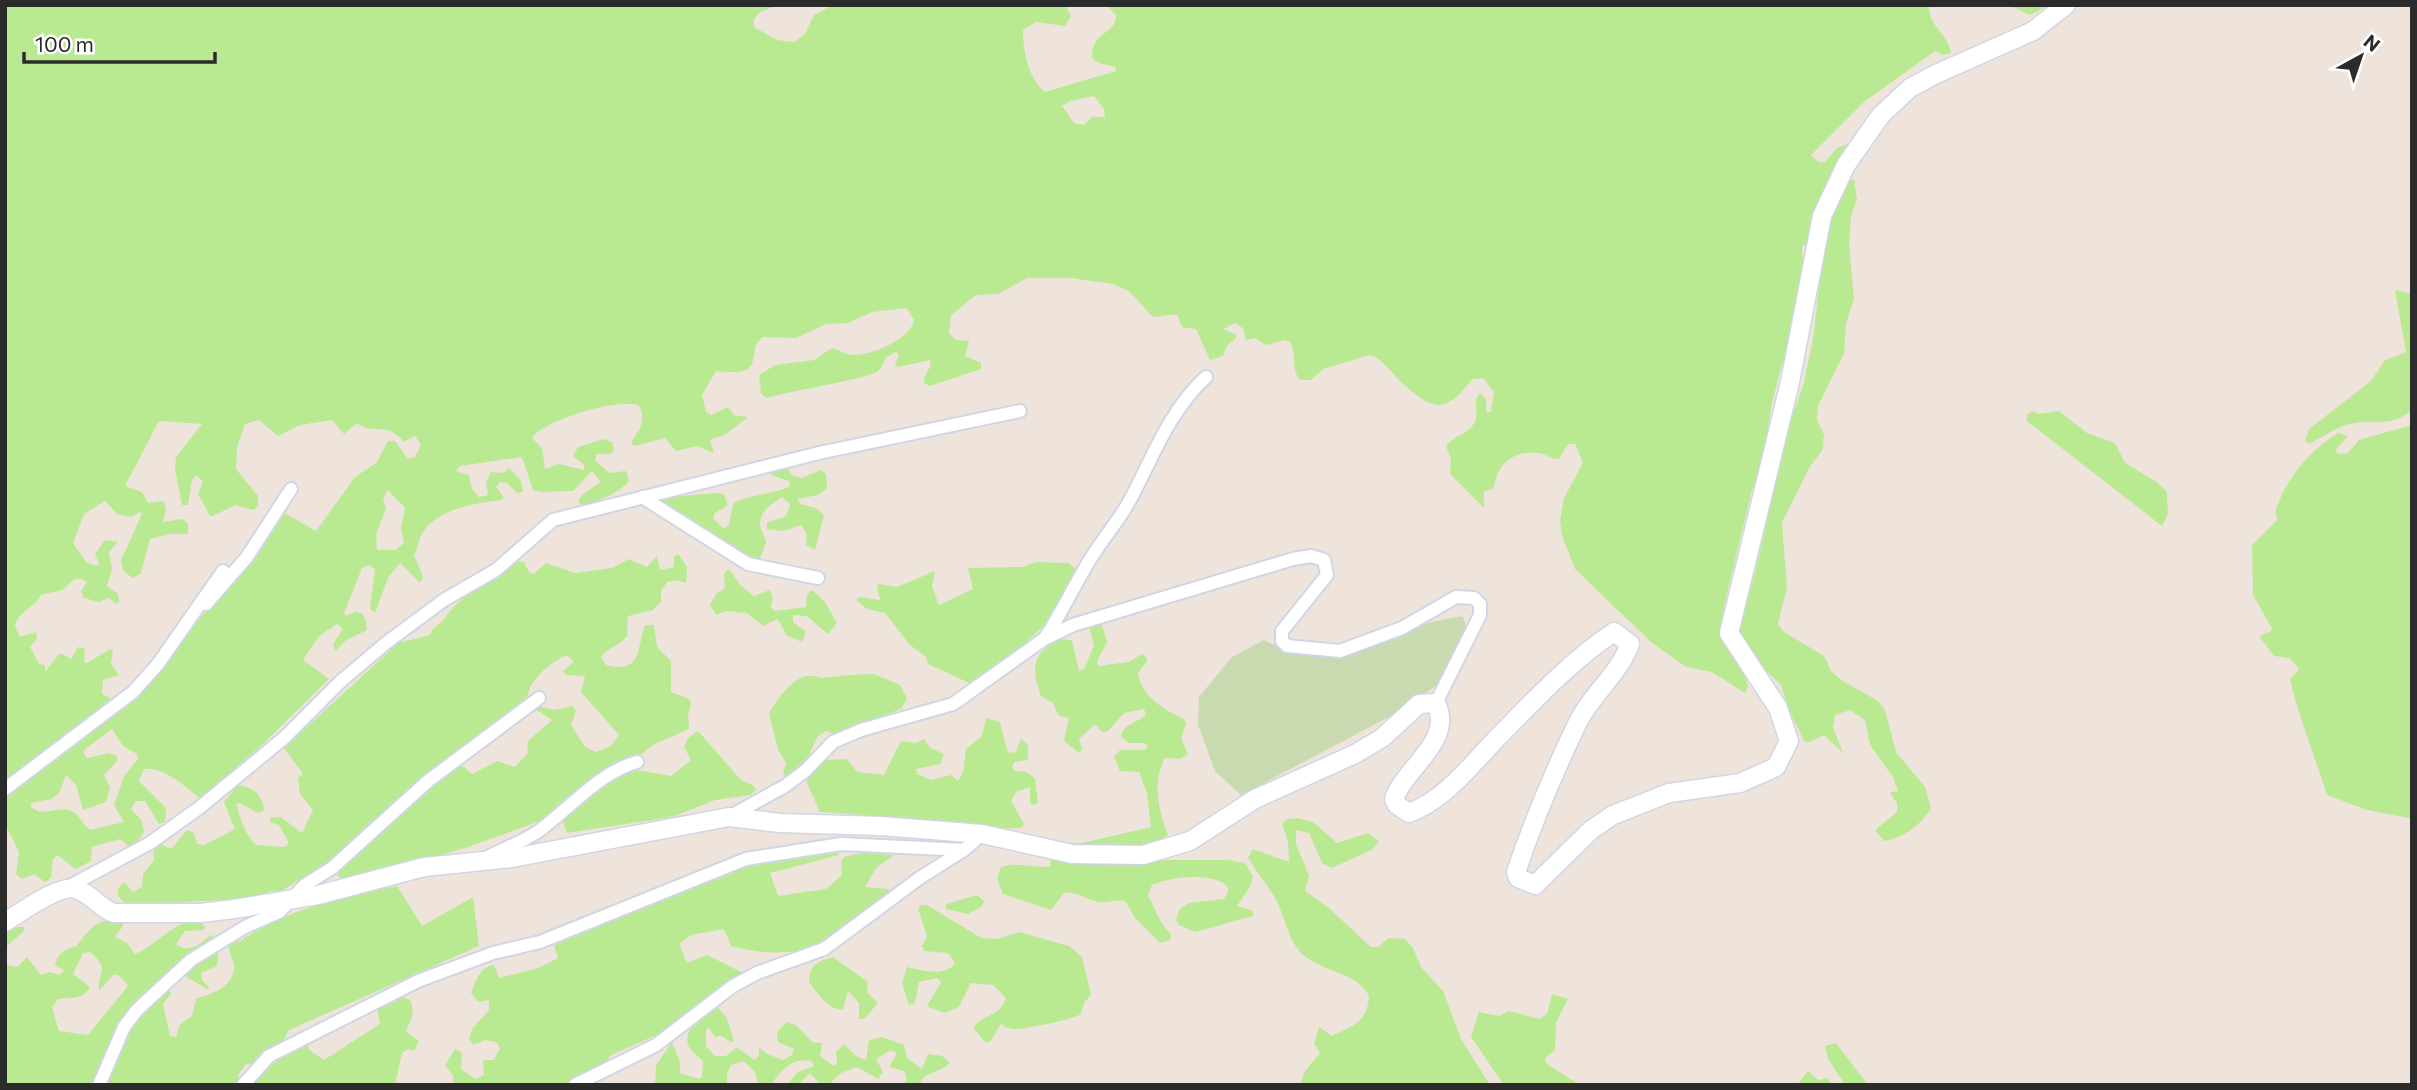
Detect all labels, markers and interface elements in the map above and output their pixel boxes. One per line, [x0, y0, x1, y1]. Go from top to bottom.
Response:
scale bar [24, 21, 215, 65]
north arrow [2326, 21, 2396, 91]
text: N [2359, 29, 2385, 56]
text: 100 m [35, 31, 94, 56]

